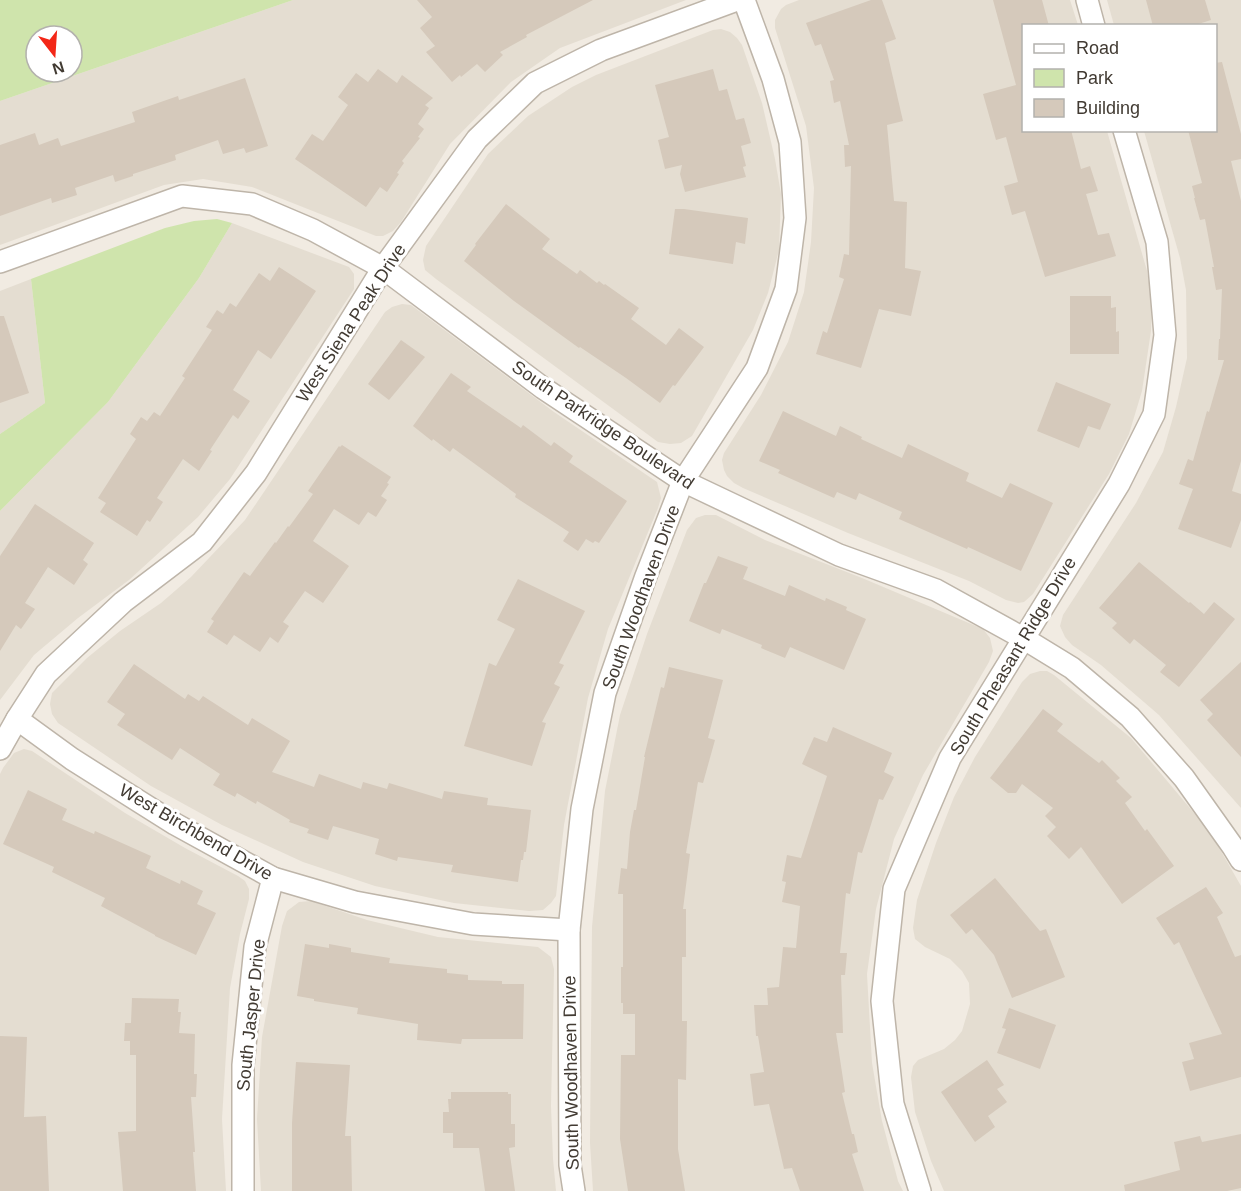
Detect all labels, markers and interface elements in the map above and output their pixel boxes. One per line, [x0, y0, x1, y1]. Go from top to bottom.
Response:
north arrow [24, 24, 84, 84]
legend [1022, 24, 1217, 132]
text: Road [1076, 38, 1119, 58]
text: N [50, 58, 66, 78]
text: Park [1076, 68, 1114, 88]
text: Building [1076, 98, 1140, 118]
street label: West Siena Peak Drive [292, 240, 410, 406]
street label: South Parkridge Boulevard [508, 357, 698, 493]
street label: South Woodhaven Drive [598, 502, 684, 692]
street label: South Pheasant Ridge Drive [946, 554, 1080, 758]
street label: West Birchbend Drive [116, 780, 276, 884]
street label: South Jasper Drive [233, 938, 269, 1092]
street label: South Woodhaven Drive [559, 975, 583, 1171]

